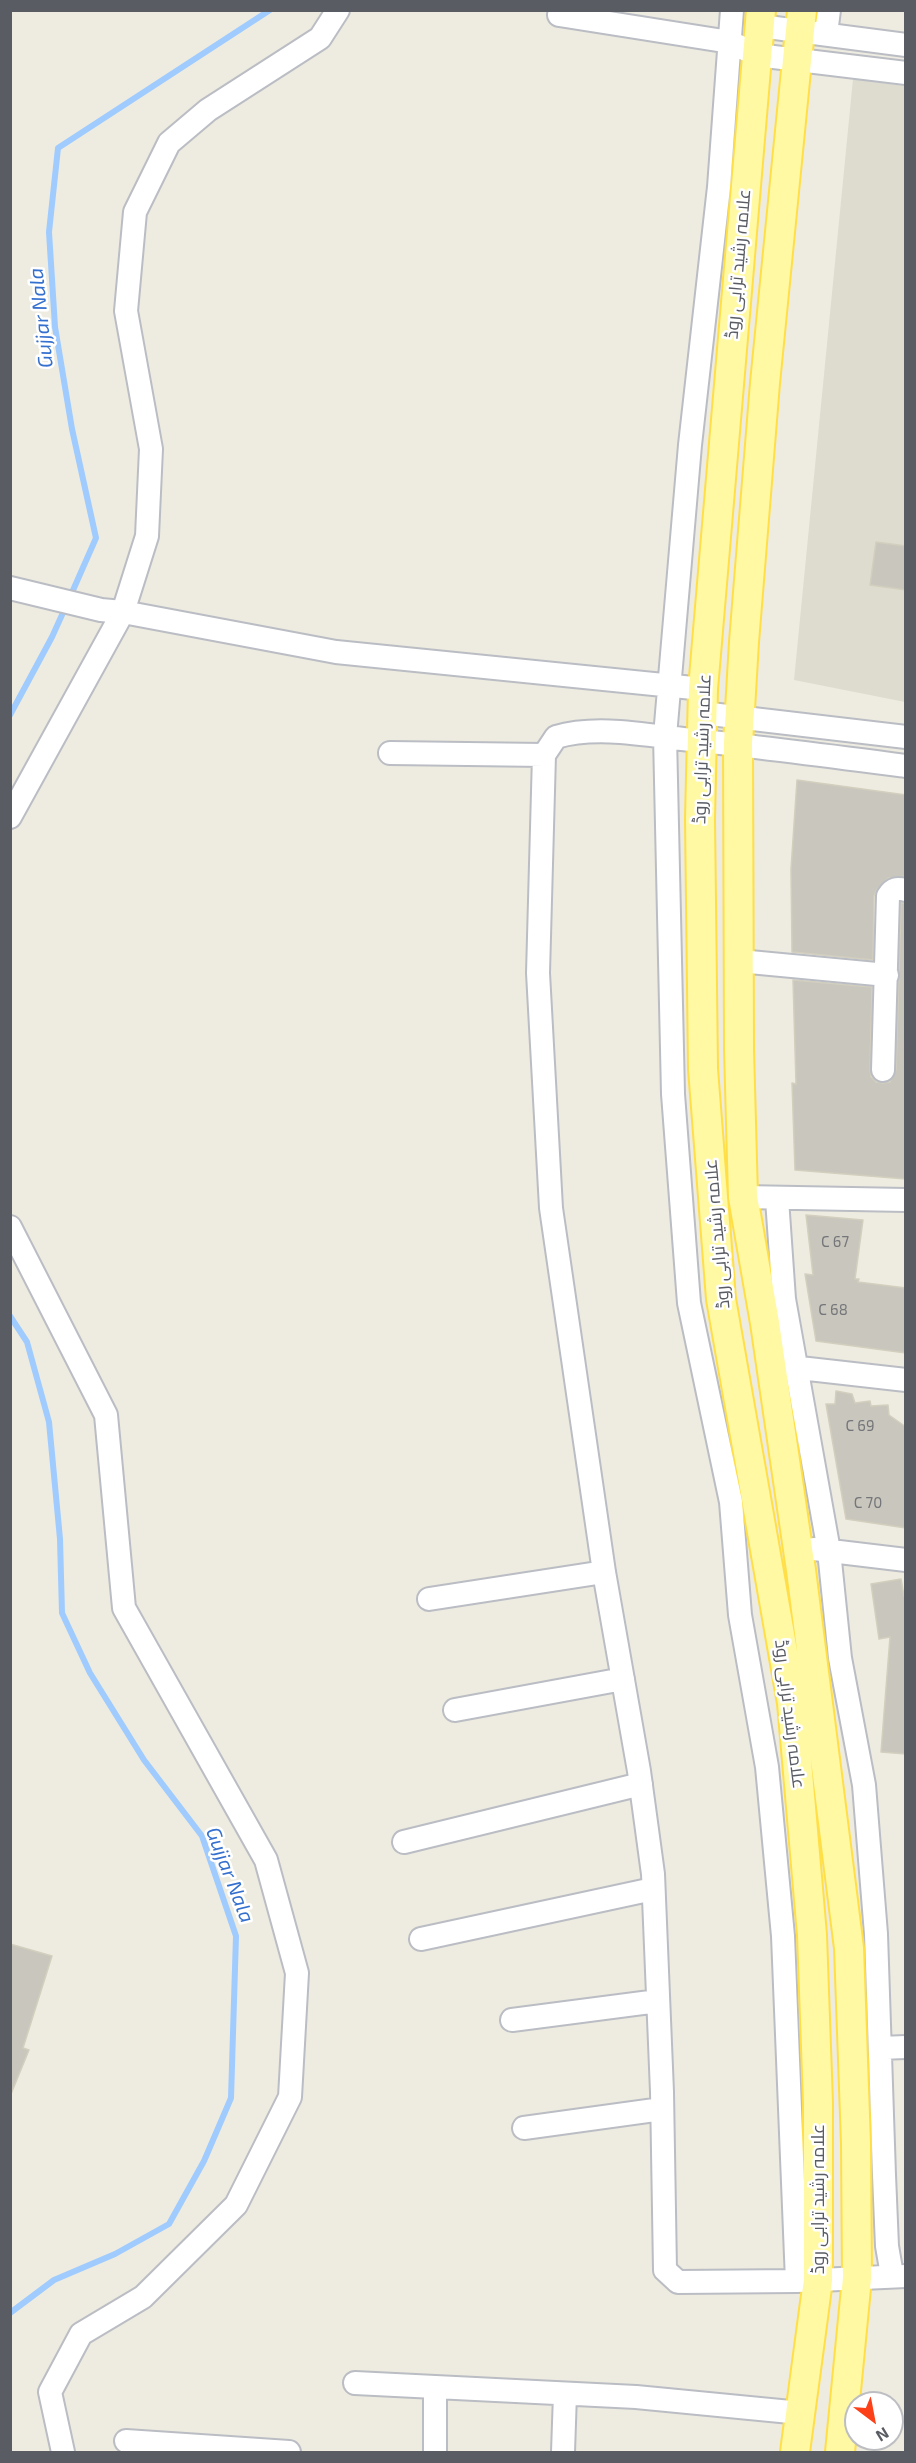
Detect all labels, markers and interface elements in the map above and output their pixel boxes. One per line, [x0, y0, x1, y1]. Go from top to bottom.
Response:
street label: علامہ رشید ترابی روڈ [721, 188, 755, 340]
water label: Gujjar Nala [24, 267, 58, 369]
street label: علامہ رشید ترابی روڈ [689, 674, 715, 824]
street label: علامہ رشید ترابی روڈ [700, 1158, 734, 1310]
house number: C 67 [821, 1233, 849, 1251]
house number: C 68 [818, 1301, 848, 1319]
house number: C 69 [845, 1417, 875, 1435]
house number: C 70 [854, 1494, 882, 1512]
street label: علامہ رشید ترابی روڈ [770, 1638, 810, 1790]
water label: Gujjar Nala [201, 1824, 259, 1926]
street label: علامہ رشید ترابی روڈ [807, 2124, 829, 2274]
north arrow [844, 2391, 904, 2451]
text: N [873, 2424, 893, 2446]

